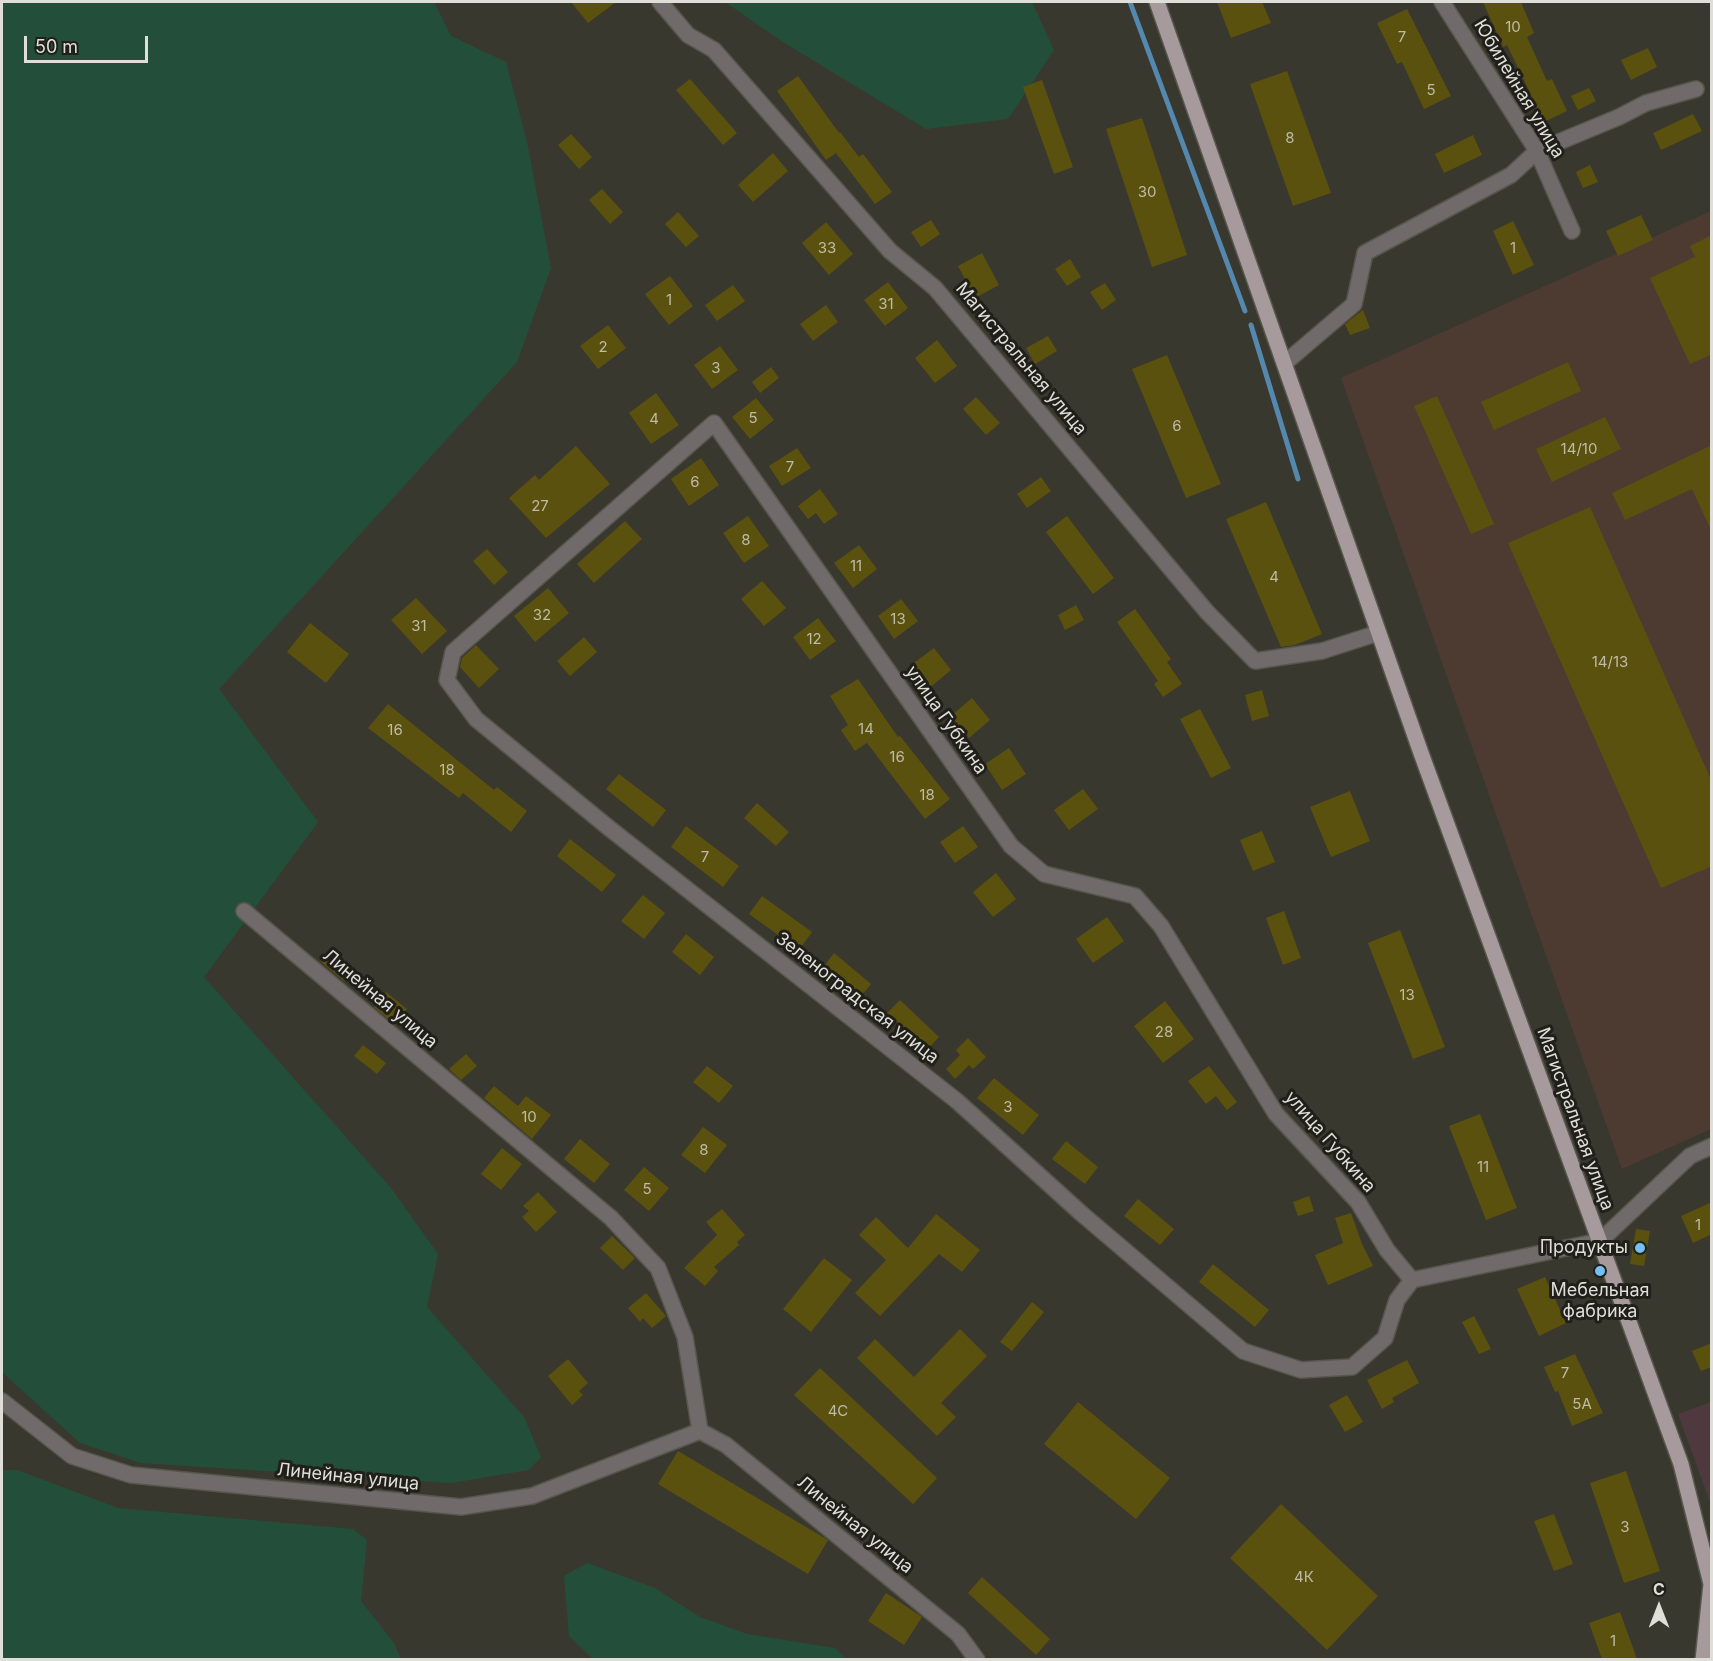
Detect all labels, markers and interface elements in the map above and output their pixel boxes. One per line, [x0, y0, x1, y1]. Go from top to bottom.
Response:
street label: Юбилейная улица [1469, 16, 1569, 162]
house number: 10 [1505, 18, 1521, 36]
scale bar [27, 24, 152, 62]
house number: 7 [1398, 28, 1406, 46]
text: 50 m [35, 36, 78, 57]
house number: 5 [1426, 81, 1436, 99]
house number: 8 [1285, 129, 1295, 147]
house number: 30 [1138, 183, 1156, 201]
house number: 33 [818, 239, 836, 257]
house number: 1 [1510, 239, 1516, 257]
street label: Магистральная улица [951, 278, 1091, 440]
house number: 1 [666, 291, 672, 309]
house number: 31 [878, 295, 894, 313]
house number: 2 [598, 338, 608, 356]
house number: 3 [711, 359, 721, 377]
house number: 5 [748, 409, 758, 427]
house number: 4 [649, 410, 659, 428]
house number: 6 [1172, 417, 1182, 435]
house number: 14/10 [1561, 440, 1597, 458]
house number: 7 [786, 458, 794, 476]
house number: 6 [690, 473, 700, 491]
house number: 27 [531, 497, 549, 515]
house number: 8 [741, 531, 751, 549]
house number: 11 [850, 557, 862, 575]
house number: 4 [1269, 568, 1279, 586]
house number: 32 [533, 606, 551, 624]
house number: 13 [890, 610, 906, 628]
house number: 31 [411, 617, 427, 635]
house number: 12 [806, 630, 822, 648]
house number: 14/13 [1592, 653, 1628, 671]
street label: улица Губкина [901, 662, 991, 778]
house number: 14 [858, 720, 874, 738]
house number: 16 [387, 721, 403, 739]
house number: 16 [889, 748, 905, 766]
house number: 18 [439, 761, 455, 779]
house number: 18 [919, 786, 935, 804]
house number: 7 [701, 848, 709, 866]
street label: Зеленоградская улица [771, 928, 943, 1068]
street label: Линейная улица [318, 945, 442, 1053]
house number: 13 [1399, 986, 1415, 1004]
house number: 28 [1155, 1023, 1173, 1041]
street label: Магистральная улица [1532, 1025, 1618, 1213]
street label: улица Губкина [1280, 1087, 1380, 1197]
house number: 3 [1003, 1098, 1013, 1116]
house number: 10 [521, 1108, 537, 1126]
house number: 8 [699, 1141, 709, 1159]
house number: 11 [1477, 1158, 1489, 1176]
house number: 5 [642, 1180, 652, 1198]
house number: 1 [1695, 1216, 1701, 1234]
place label: Продукты [1540, 1237, 1628, 1259]
marker: Продукты [1633, 1241, 1647, 1255]
marker: Мебельная фабрика [1593, 1264, 1607, 1278]
place label: Мебельная фабрика [1550, 1280, 1650, 1322]
house number: 7 [1561, 1364, 1569, 1382]
house number: 5А [1572, 1395, 1592, 1413]
house number: 4С [828, 1402, 848, 1420]
street label: Линейная улица [276, 1459, 420, 1495]
street label: Линейная улица [793, 1472, 917, 1578]
house number: 3 [1620, 1518, 1630, 1536]
house number: 4К [1294, 1568, 1314, 1586]
north arrow [1629, 1577, 1689, 1637]
text: С [1653, 1579, 1665, 1599]
house number: 1 [1610, 1632, 1616, 1650]

